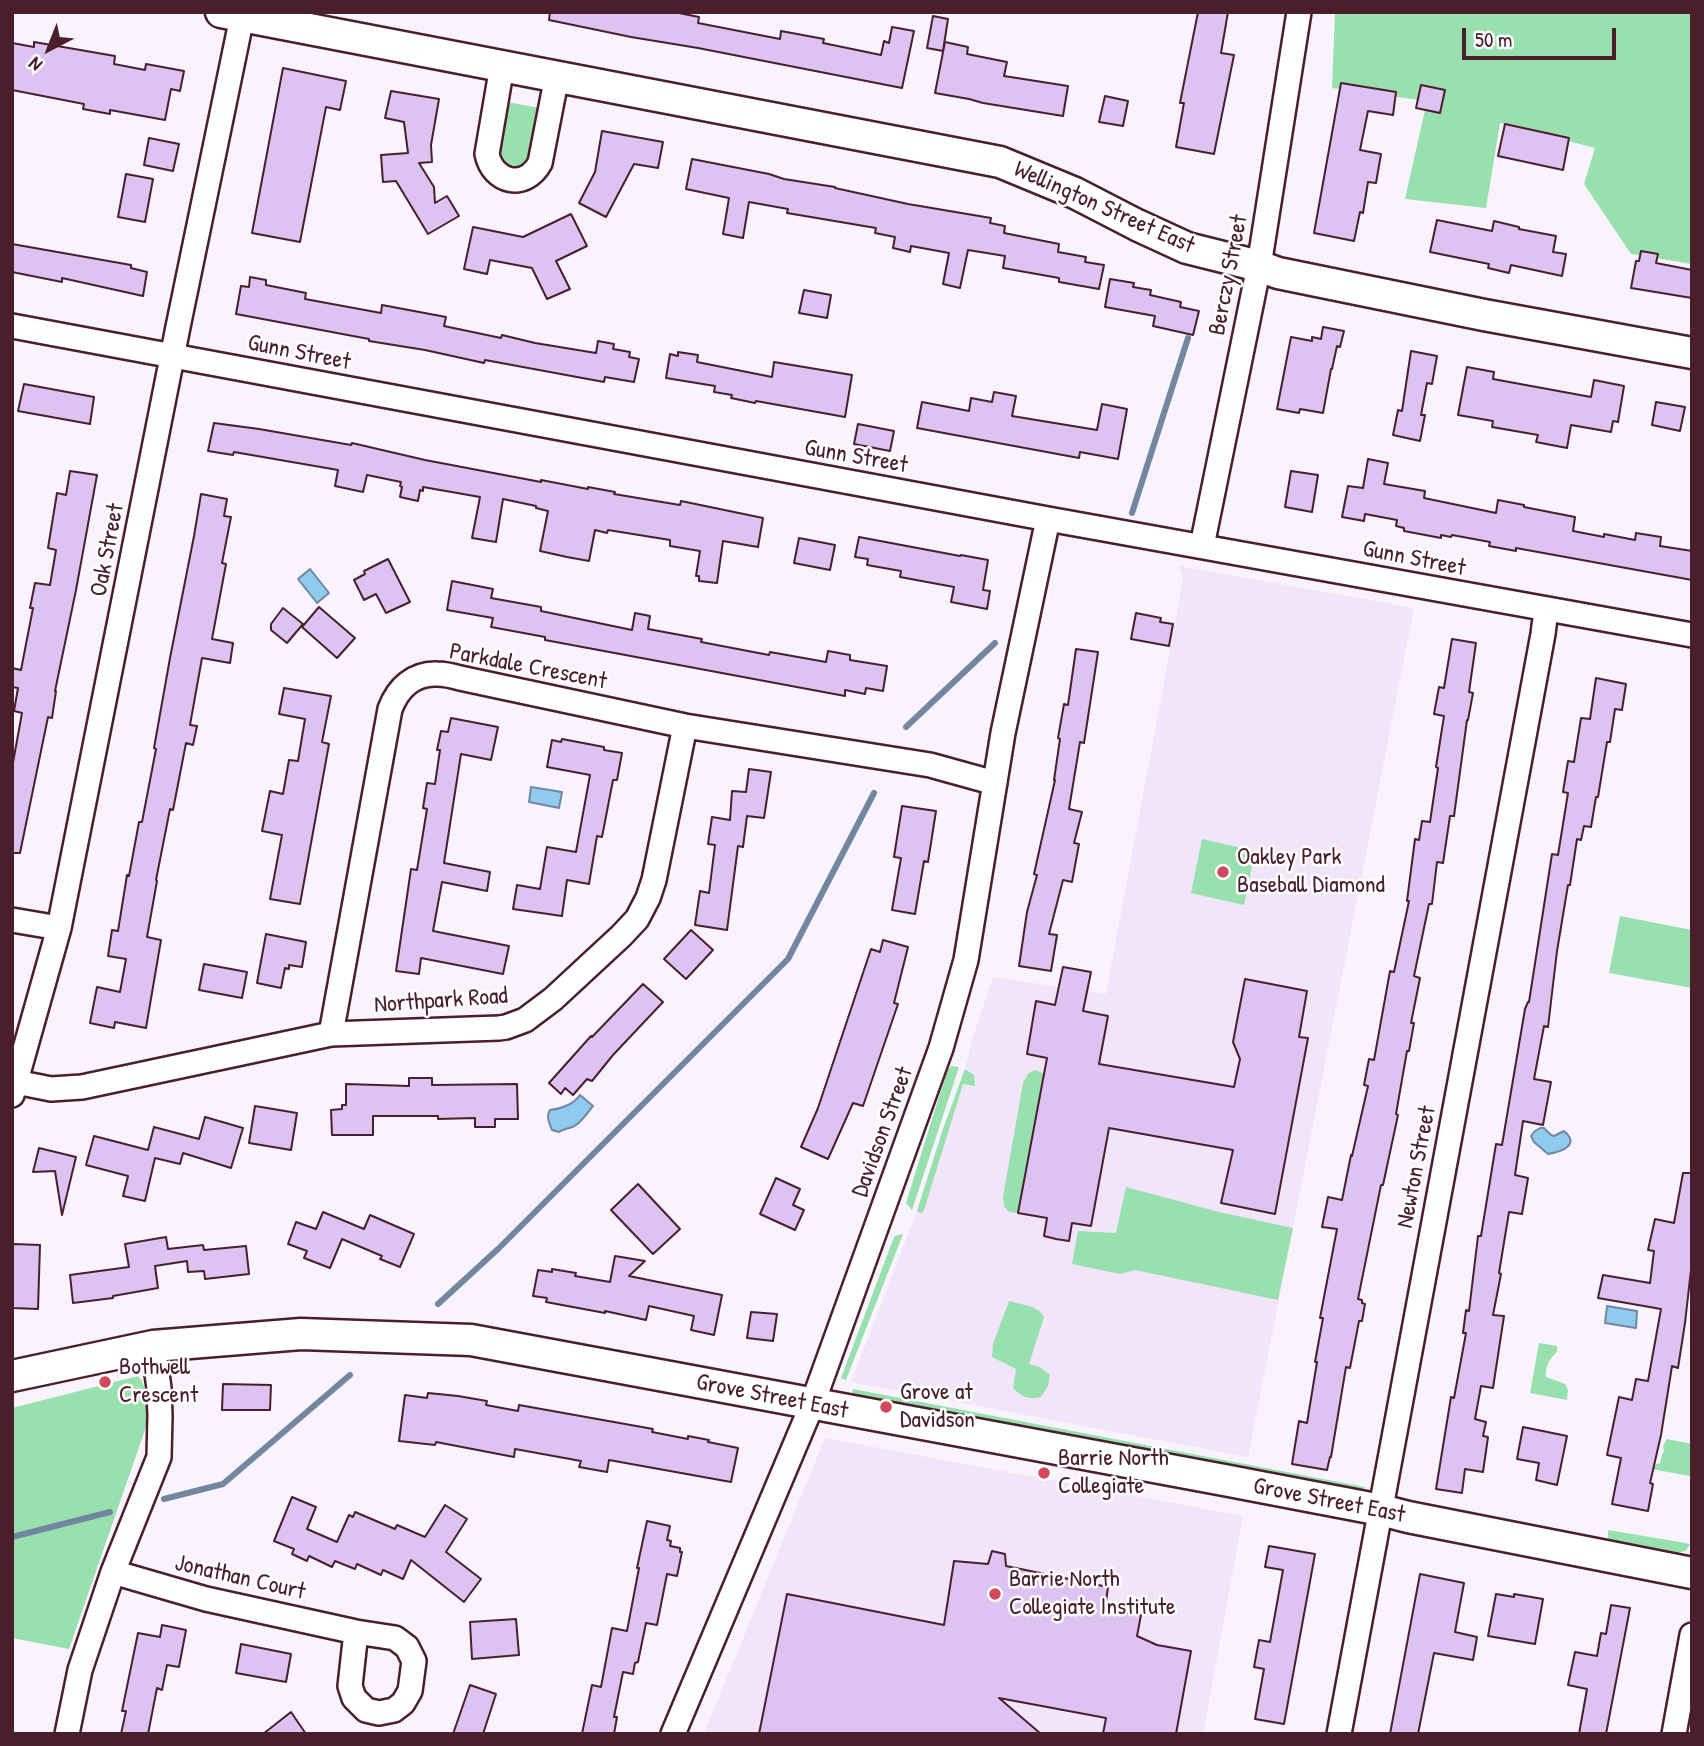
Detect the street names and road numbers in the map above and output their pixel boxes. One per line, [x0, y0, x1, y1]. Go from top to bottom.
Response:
street label: Wellington Street East [1009, 155, 1199, 261]
street label: Berczy Street [1203, 212, 1255, 338]
street label: Gunn Street [245, 329, 353, 377]
street label: Gunn Street [802, 434, 910, 480]
street label: Oak Street [85, 501, 131, 599]
street label: Gunn Street [1360, 535, 1468, 583]
street label: Parkdale Crescent [447, 638, 609, 696]
street label: Northpark Road [373, 982, 509, 1020]
street label: Davidson Street [846, 1063, 920, 1201]
street label: Newton Street [1391, 1104, 1443, 1230]
street label: Grove Street East [694, 1368, 850, 1426]
street label: Grove Street East [1251, 1472, 1407, 1530]
street label: Jonathan Court [172, 1549, 308, 1607]

